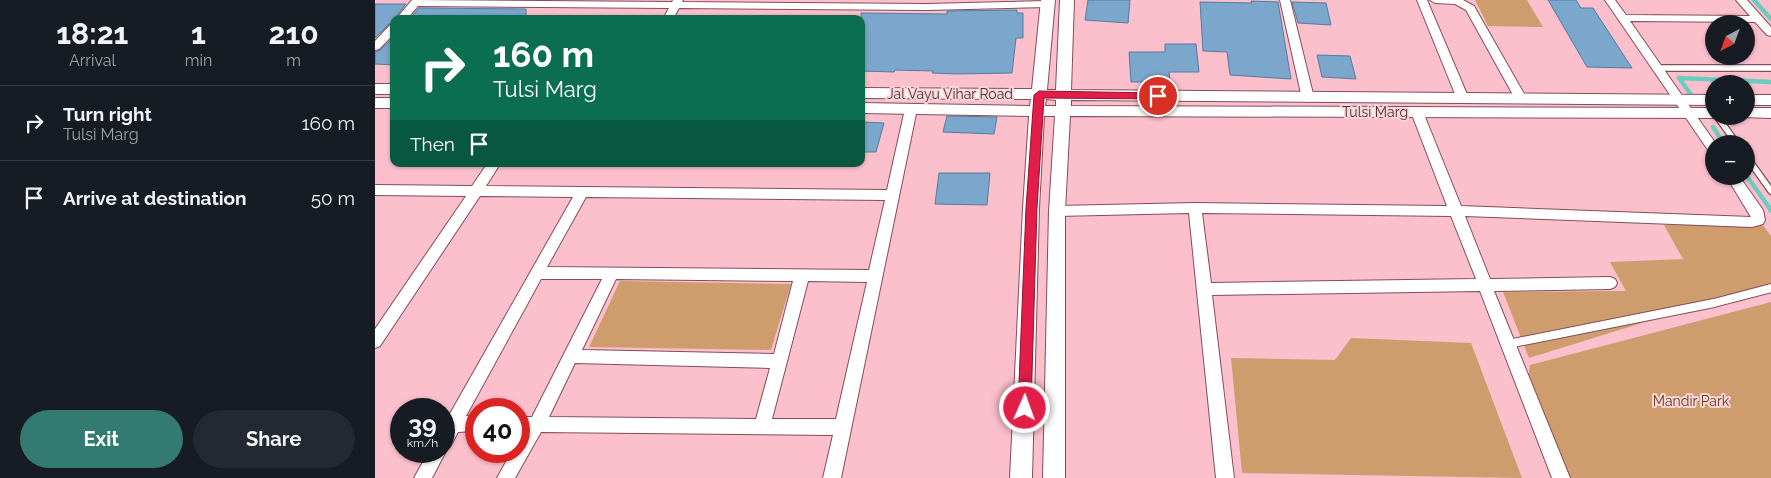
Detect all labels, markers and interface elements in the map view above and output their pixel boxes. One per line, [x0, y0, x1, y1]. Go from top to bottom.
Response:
north arrow [1705, 15, 1755, 65]
map controls [1705, 15, 1755, 185]
text: 18:21 [56, 16, 128, 51]
text: 1 [191, 16, 206, 51]
text: 210 [269, 16, 319, 51]
text: 160 m [493, 34, 594, 75]
icon: right [410, 35, 475, 100]
text: Arrival [69, 51, 116, 70]
text: min [185, 51, 212, 70]
text: m [286, 51, 301, 70]
pin [1137, 75, 1179, 117]
button: + [1705, 75, 1755, 125]
text: Tulsi Marg [493, 76, 597, 102]
icon: arrive [1144, 82, 1172, 110]
street label: Jal Vayu Vihar Road [887, 86, 1013, 102]
text: Turn right [63, 103, 152, 125]
street label: Tulsi Marg [1342, 104, 1408, 120]
icon: right [20, 109, 48, 137]
text: 160 m [301, 112, 355, 134]
text: Tulsi Marg [63, 125, 139, 144]
icon: arrive [465, 130, 493, 158]
text: Then [410, 133, 455, 155]
button: − [1705, 135, 1755, 185]
icon: arrive [20, 184, 48, 212]
text: Arrive at destination [63, 187, 247, 209]
text: 50 m [311, 187, 355, 209]
position arrow [998, 381, 1050, 433]
park label: Mandir Park [1653, 393, 1730, 409]
speed limit sign: 40 [465, 398, 530, 463]
text: 39 [408, 409, 437, 439]
button: Exit [20, 410, 183, 468]
button: Share [193, 410, 355, 468]
text: km/h [407, 436, 438, 450]

